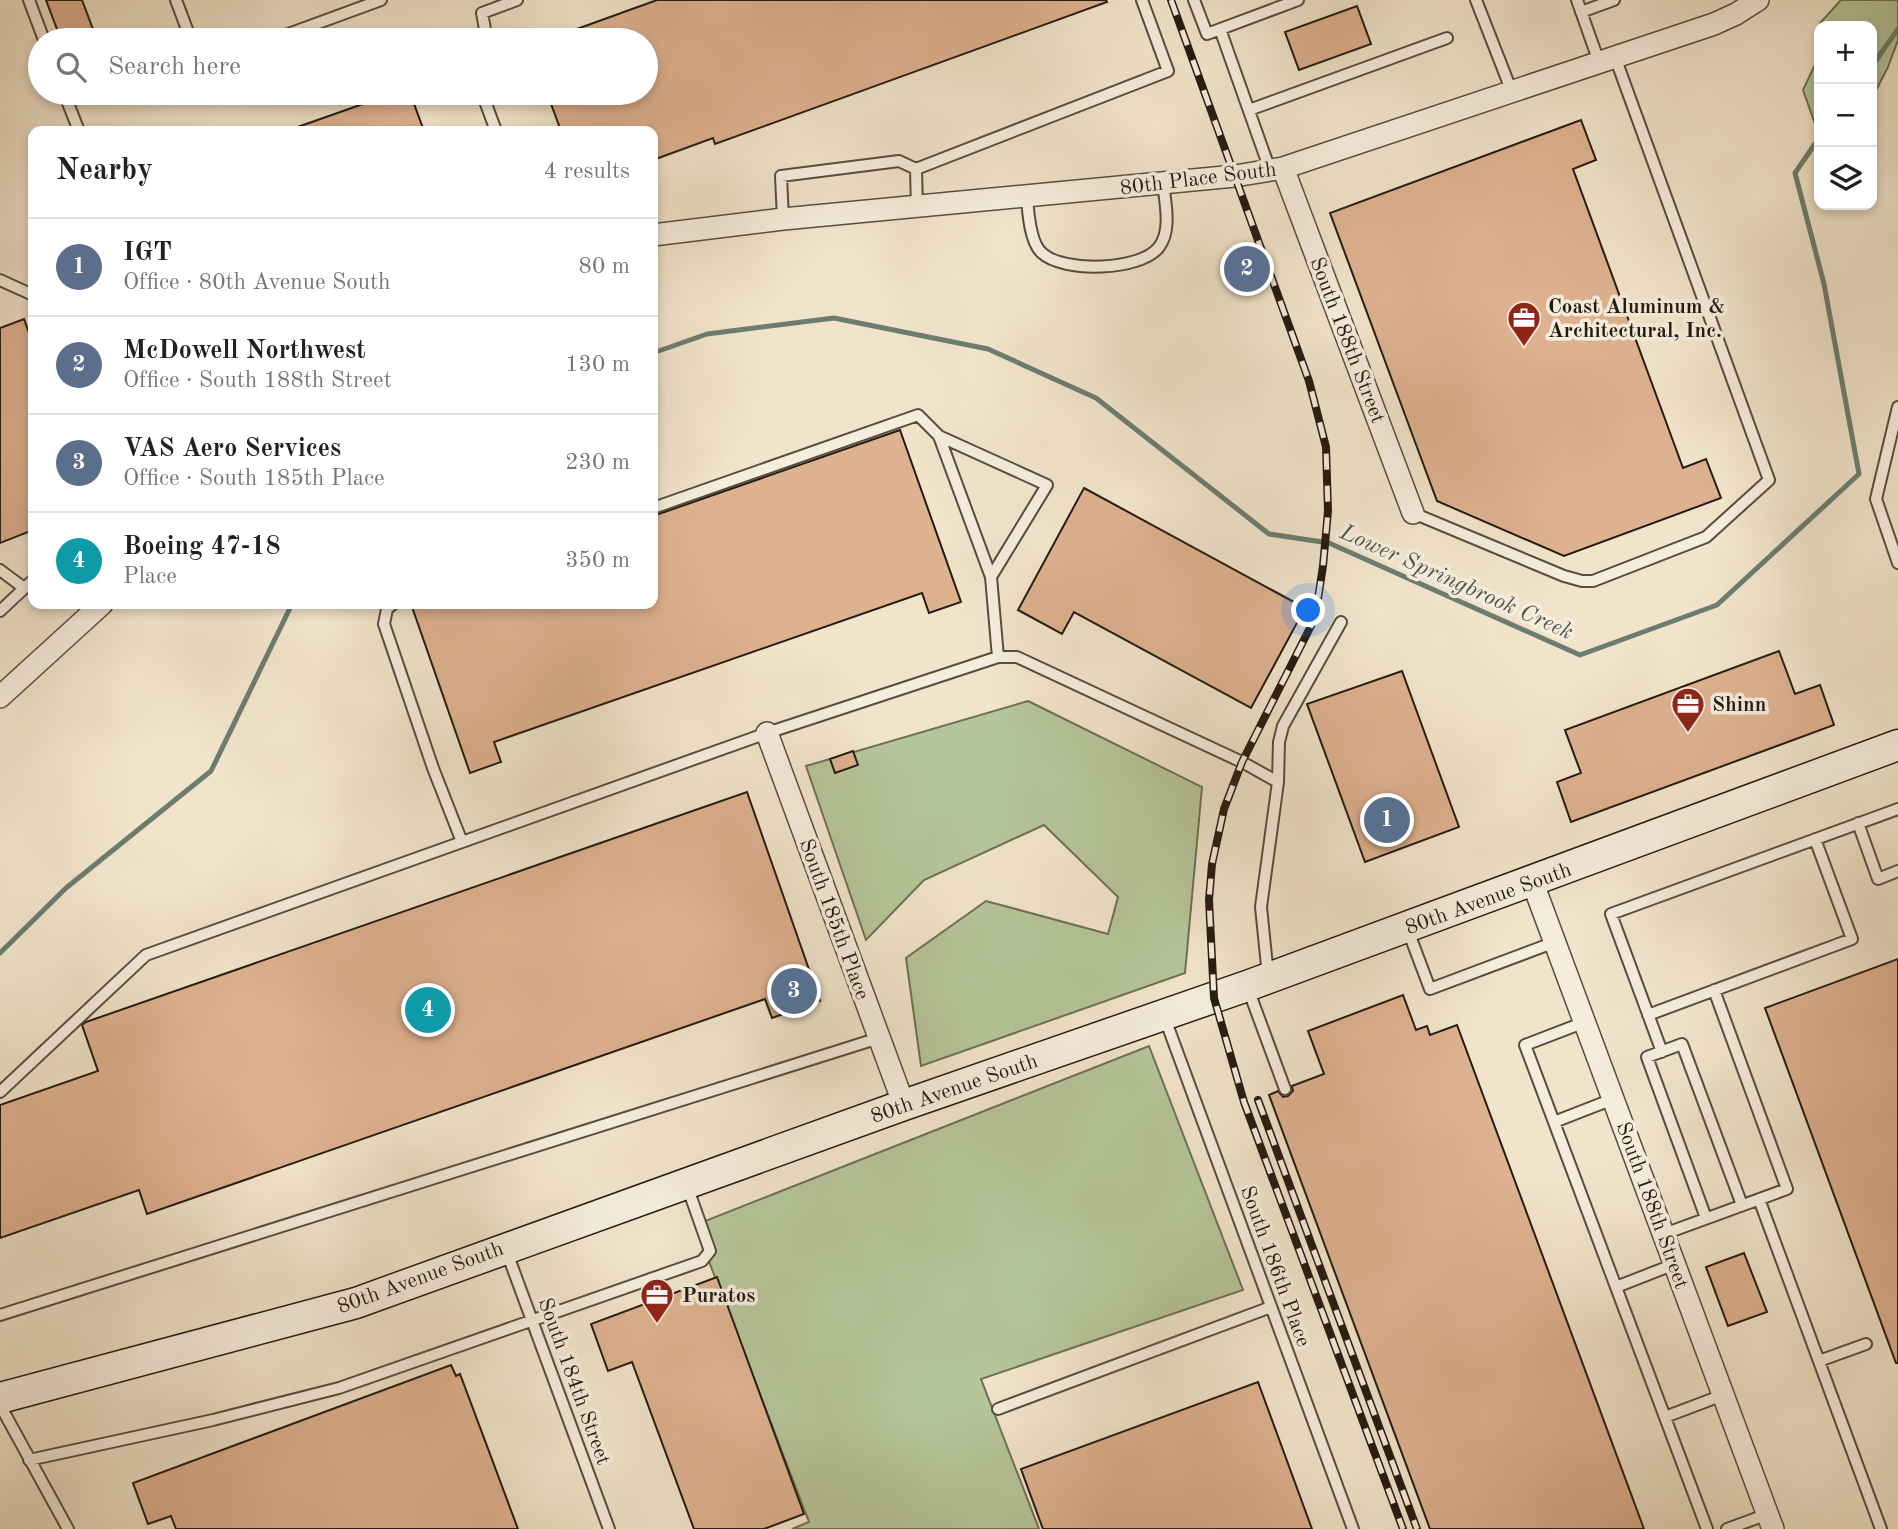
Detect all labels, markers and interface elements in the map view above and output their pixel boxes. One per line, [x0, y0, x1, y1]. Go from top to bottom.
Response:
map controls [1814, 21, 1877, 210]
button: + [1814, 21, 1877, 84]
search box [28, 28, 658, 105]
icon: search [52, 48, 90, 86]
text: Search here [108, 54, 241, 80]
button: − [1814, 84, 1877, 147]
button: layers [1814, 147, 1877, 210]
text: Nearby [56, 156, 153, 186]
street label: 80th Place South [1119, 159, 1278, 200]
text: 4 results [544, 160, 630, 183]
text: IGT [123, 240, 172, 266]
pin: 2 [1224, 243, 1270, 295]
text: 1 [72, 255, 86, 278]
text: 80 m [579, 255, 630, 278]
street label: South 188th Street [1305, 255, 1388, 427]
text: Office · 80th Avenue South [123, 271, 391, 294]
place label: Coast Aluminum & Architectural, Inc. [1548, 297, 1725, 342]
office icon: Coast Aluminum & Architectural, Inc. [1505, 299, 1543, 348]
text: McDowell Northwest [123, 338, 366, 364]
text: 2 [72, 353, 86, 376]
text: 130 m [565, 353, 630, 376]
text: Office · South 188th Street [123, 369, 392, 392]
text: VAS Aero Services [123, 436, 341, 462]
text: 3 [72, 451, 86, 474]
text: 230 m [565, 451, 630, 474]
text: Office · South 185th Place [123, 467, 385, 490]
water label: Lower Springbrook Creek [1335, 520, 1576, 645]
text: Boeing 47-18 [123, 534, 281, 560]
text: 4 [72, 549, 86, 572]
text: 350 m [565, 549, 630, 572]
text: Place [123, 565, 177, 588]
your location [1291, 593, 1325, 627]
office icon: Shinn [1669, 685, 1707, 734]
place label: Shinn [1712, 695, 1766, 716]
pin: 1 [1364, 794, 1410, 846]
street label: South 185th Place [795, 836, 872, 1003]
street label: 80th Avenue South [1403, 860, 1574, 939]
pin: 3 [771, 965, 817, 1017]
pin: 4 [405, 984, 451, 1036]
street label: 80th Avenue South [868, 1051, 1041, 1128]
street label: South 188th Street [1612, 1119, 1692, 1292]
street label: South 186th Place [1236, 1183, 1313, 1350]
street label: 80th Avenue South [335, 1239, 506, 1318]
office icon: Puratos [638, 1276, 676, 1325]
place label: Puratos [682, 1286, 755, 1307]
street label: South 184th Street [534, 1295, 614, 1468]

